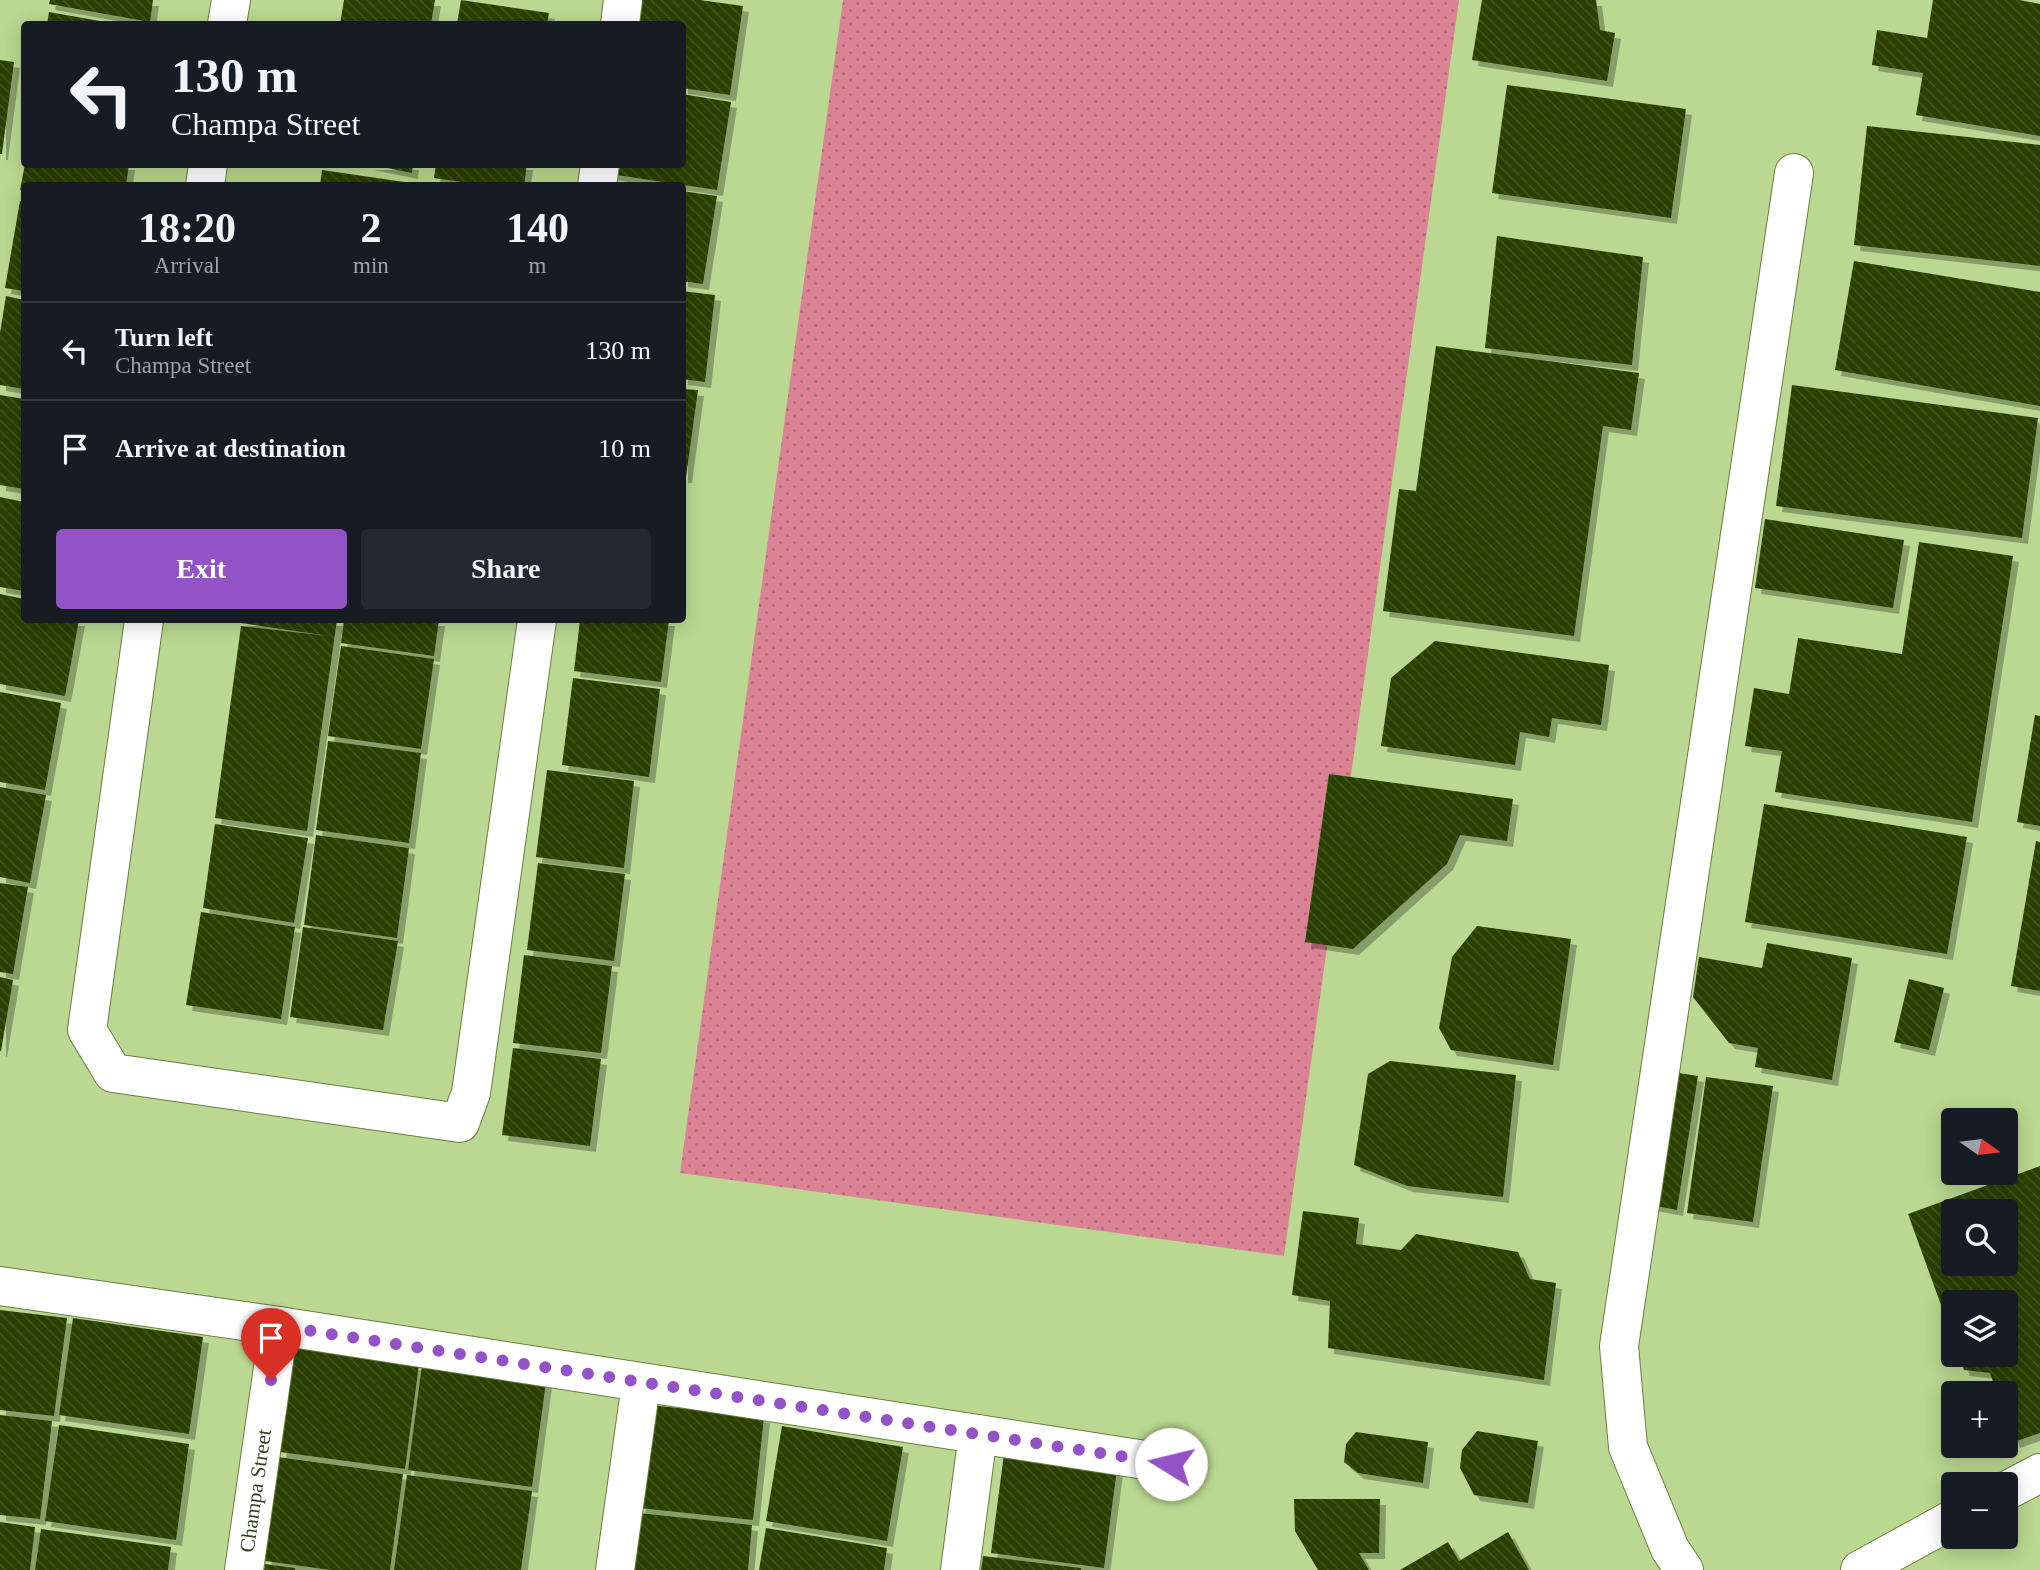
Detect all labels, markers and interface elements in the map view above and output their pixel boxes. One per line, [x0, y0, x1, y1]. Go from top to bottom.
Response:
text: 130 m [171, 48, 298, 103]
icon: left [56, 49, 147, 140]
text: Champa Street [171, 106, 360, 142]
text: 18:20 [138, 205, 236, 251]
text: 2 [360, 205, 381, 251]
text: 140 [506, 205, 569, 251]
text: Arrival [154, 253, 220, 278]
text: min [353, 253, 389, 278]
text: m [528, 253, 546, 278]
text: Turn left [115, 323, 213, 352]
icon: left [56, 332, 94, 370]
text: 130 m [585, 336, 651, 365]
text: Champa Street [115, 353, 251, 378]
icon: arrive [56, 430, 94, 468]
text: Arrive at destination [115, 434, 346, 463]
text: 10 m [598, 434, 651, 463]
button: Exit [56, 529, 347, 609]
button: Share [361, 529, 651, 609]
north arrow [1941, 1108, 2018, 1185]
map controls [1941, 1108, 2018, 1549]
button: search [1941, 1199, 2018, 1276]
button: layers [1941, 1290, 2018, 1367]
pin [241, 1308, 301, 1380]
icon: arrive [252, 1319, 290, 1357]
button: + [1941, 1381, 2018, 1458]
street label: Champa Street [235, 1427, 276, 1554]
position arrow [1134, 1427, 1208, 1501]
button: − [1941, 1472, 2018, 1549]

